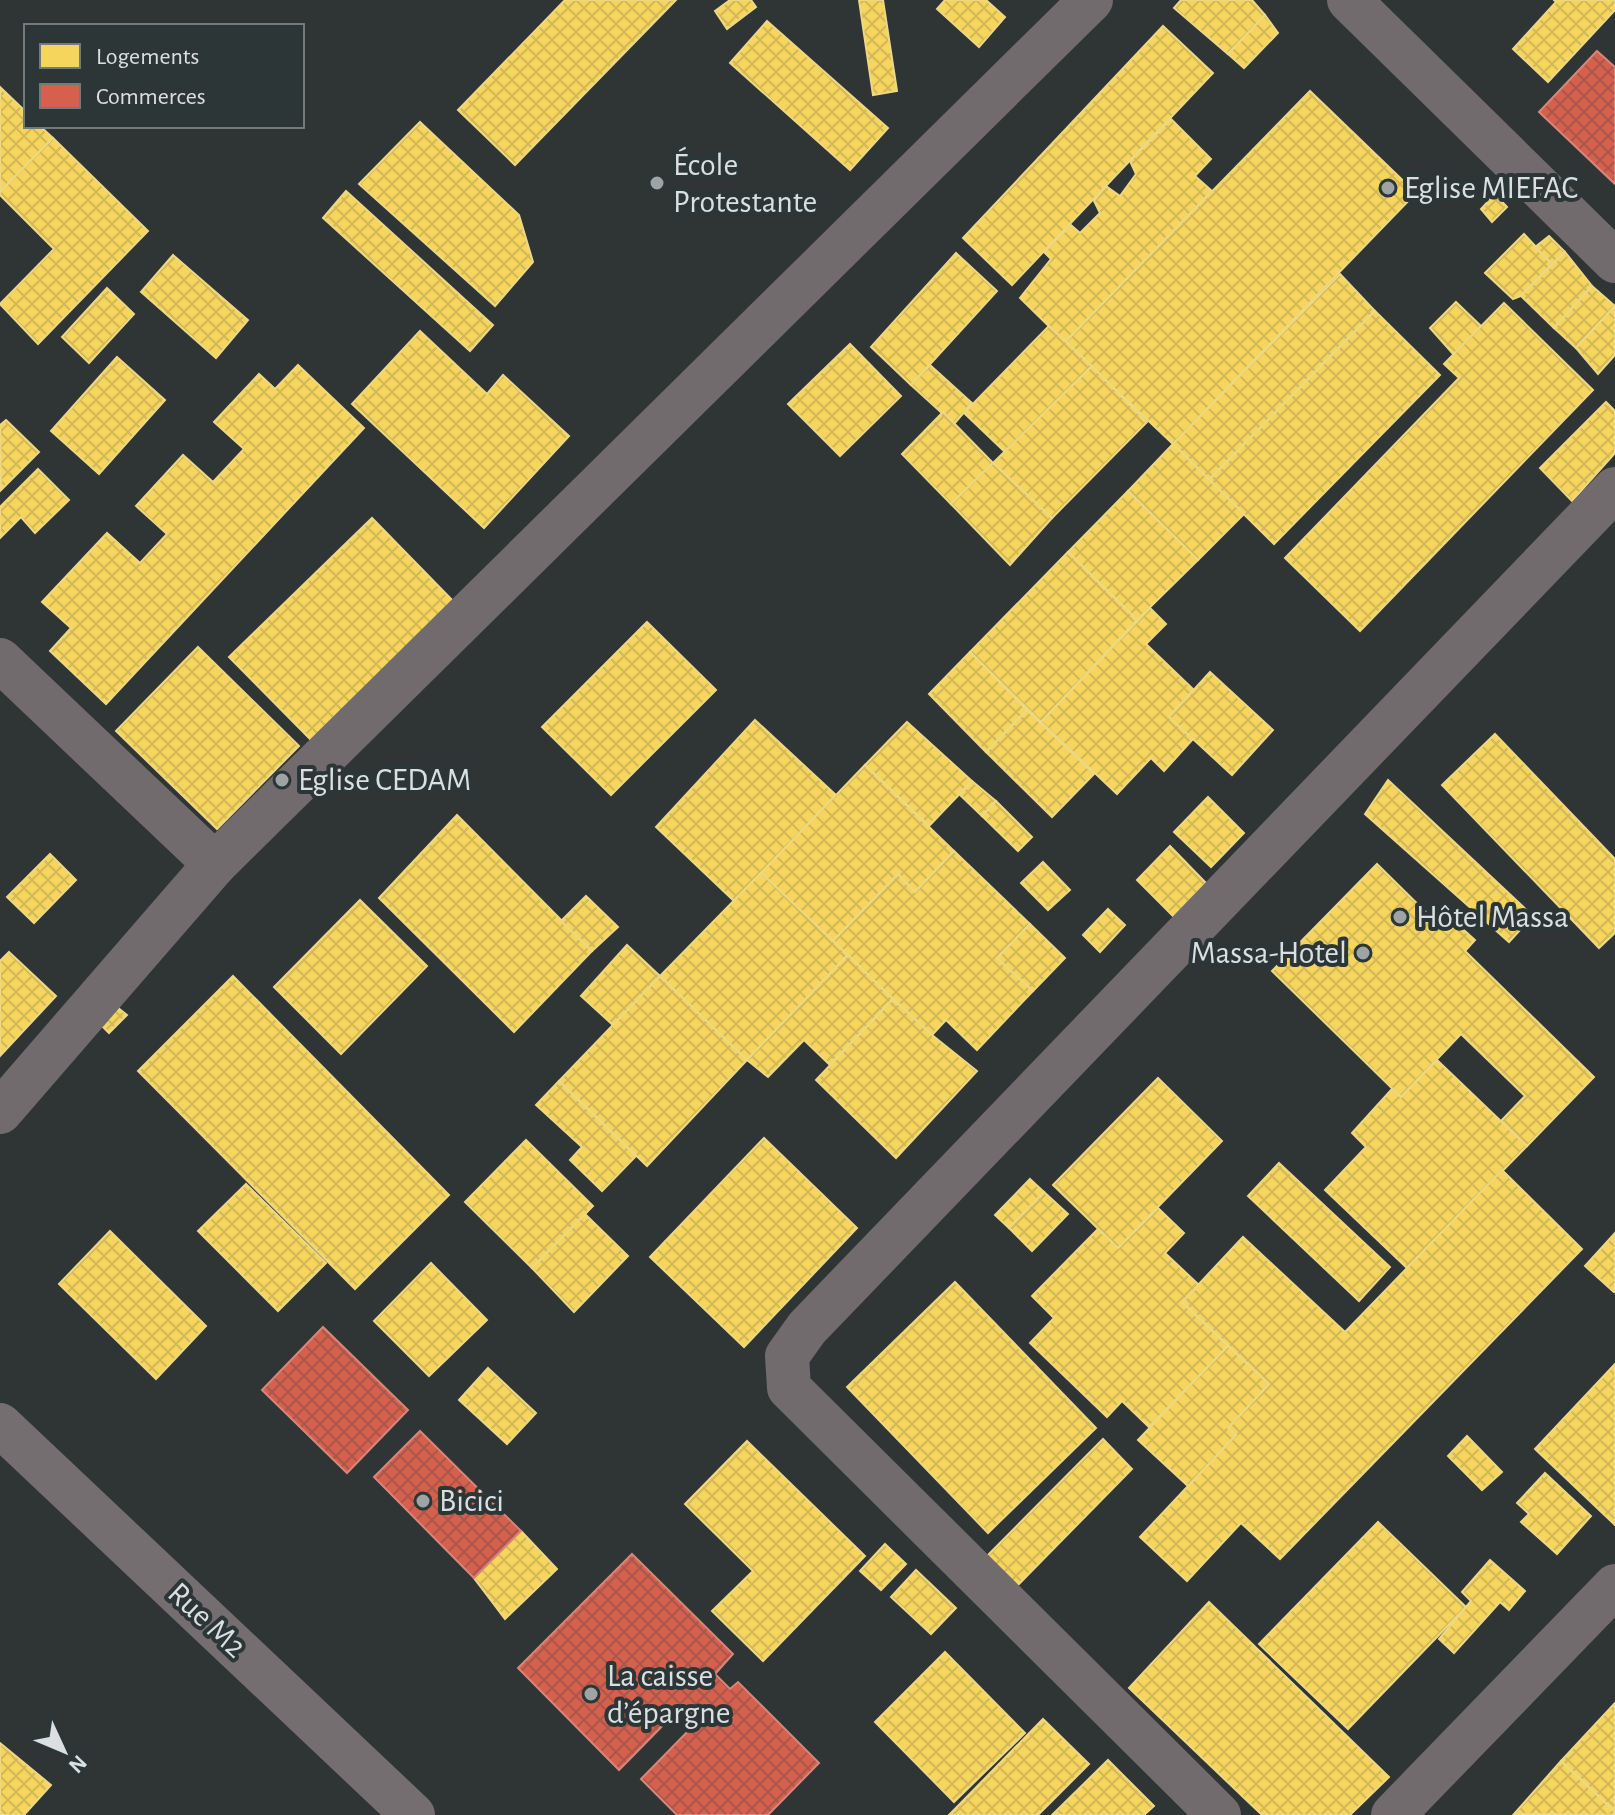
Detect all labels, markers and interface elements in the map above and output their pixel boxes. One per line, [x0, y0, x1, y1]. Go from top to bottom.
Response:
legend [24, 24, 304, 128]
text: Logements [96, 45, 199, 69]
text: Commerces [96, 85, 206, 109]
place label: École Protestante [673, 146, 817, 218]
place label: Eglise MIEFAC [1404, 172, 1578, 204]
marker: École Protestante [648, 174, 666, 192]
marker: Eglise MIEFAC [1379, 179, 1397, 197]
place label: Eglise CEDAM [298, 764, 471, 796]
marker: Eglise CEDAM [273, 771, 291, 789]
place label: Hôtel Massa [1416, 901, 1569, 933]
marker: Hôtel Massa [1391, 908, 1409, 926]
place label: Massa-Hotel [1191, 937, 1347, 969]
marker: Massa-Hotel [1354, 944, 1372, 962]
place label: Bicici [439, 1485, 504, 1517]
marker: Bicici [414, 1492, 432, 1510]
street label: Rue M2 [162, 1577, 252, 1663]
place label: La caisse d’épargne [607, 1660, 730, 1729]
marker: La caisse d’épargne [582, 1685, 600, 1703]
north arrow [24, 1711, 104, 1791]
text: N [64, 1751, 91, 1777]

